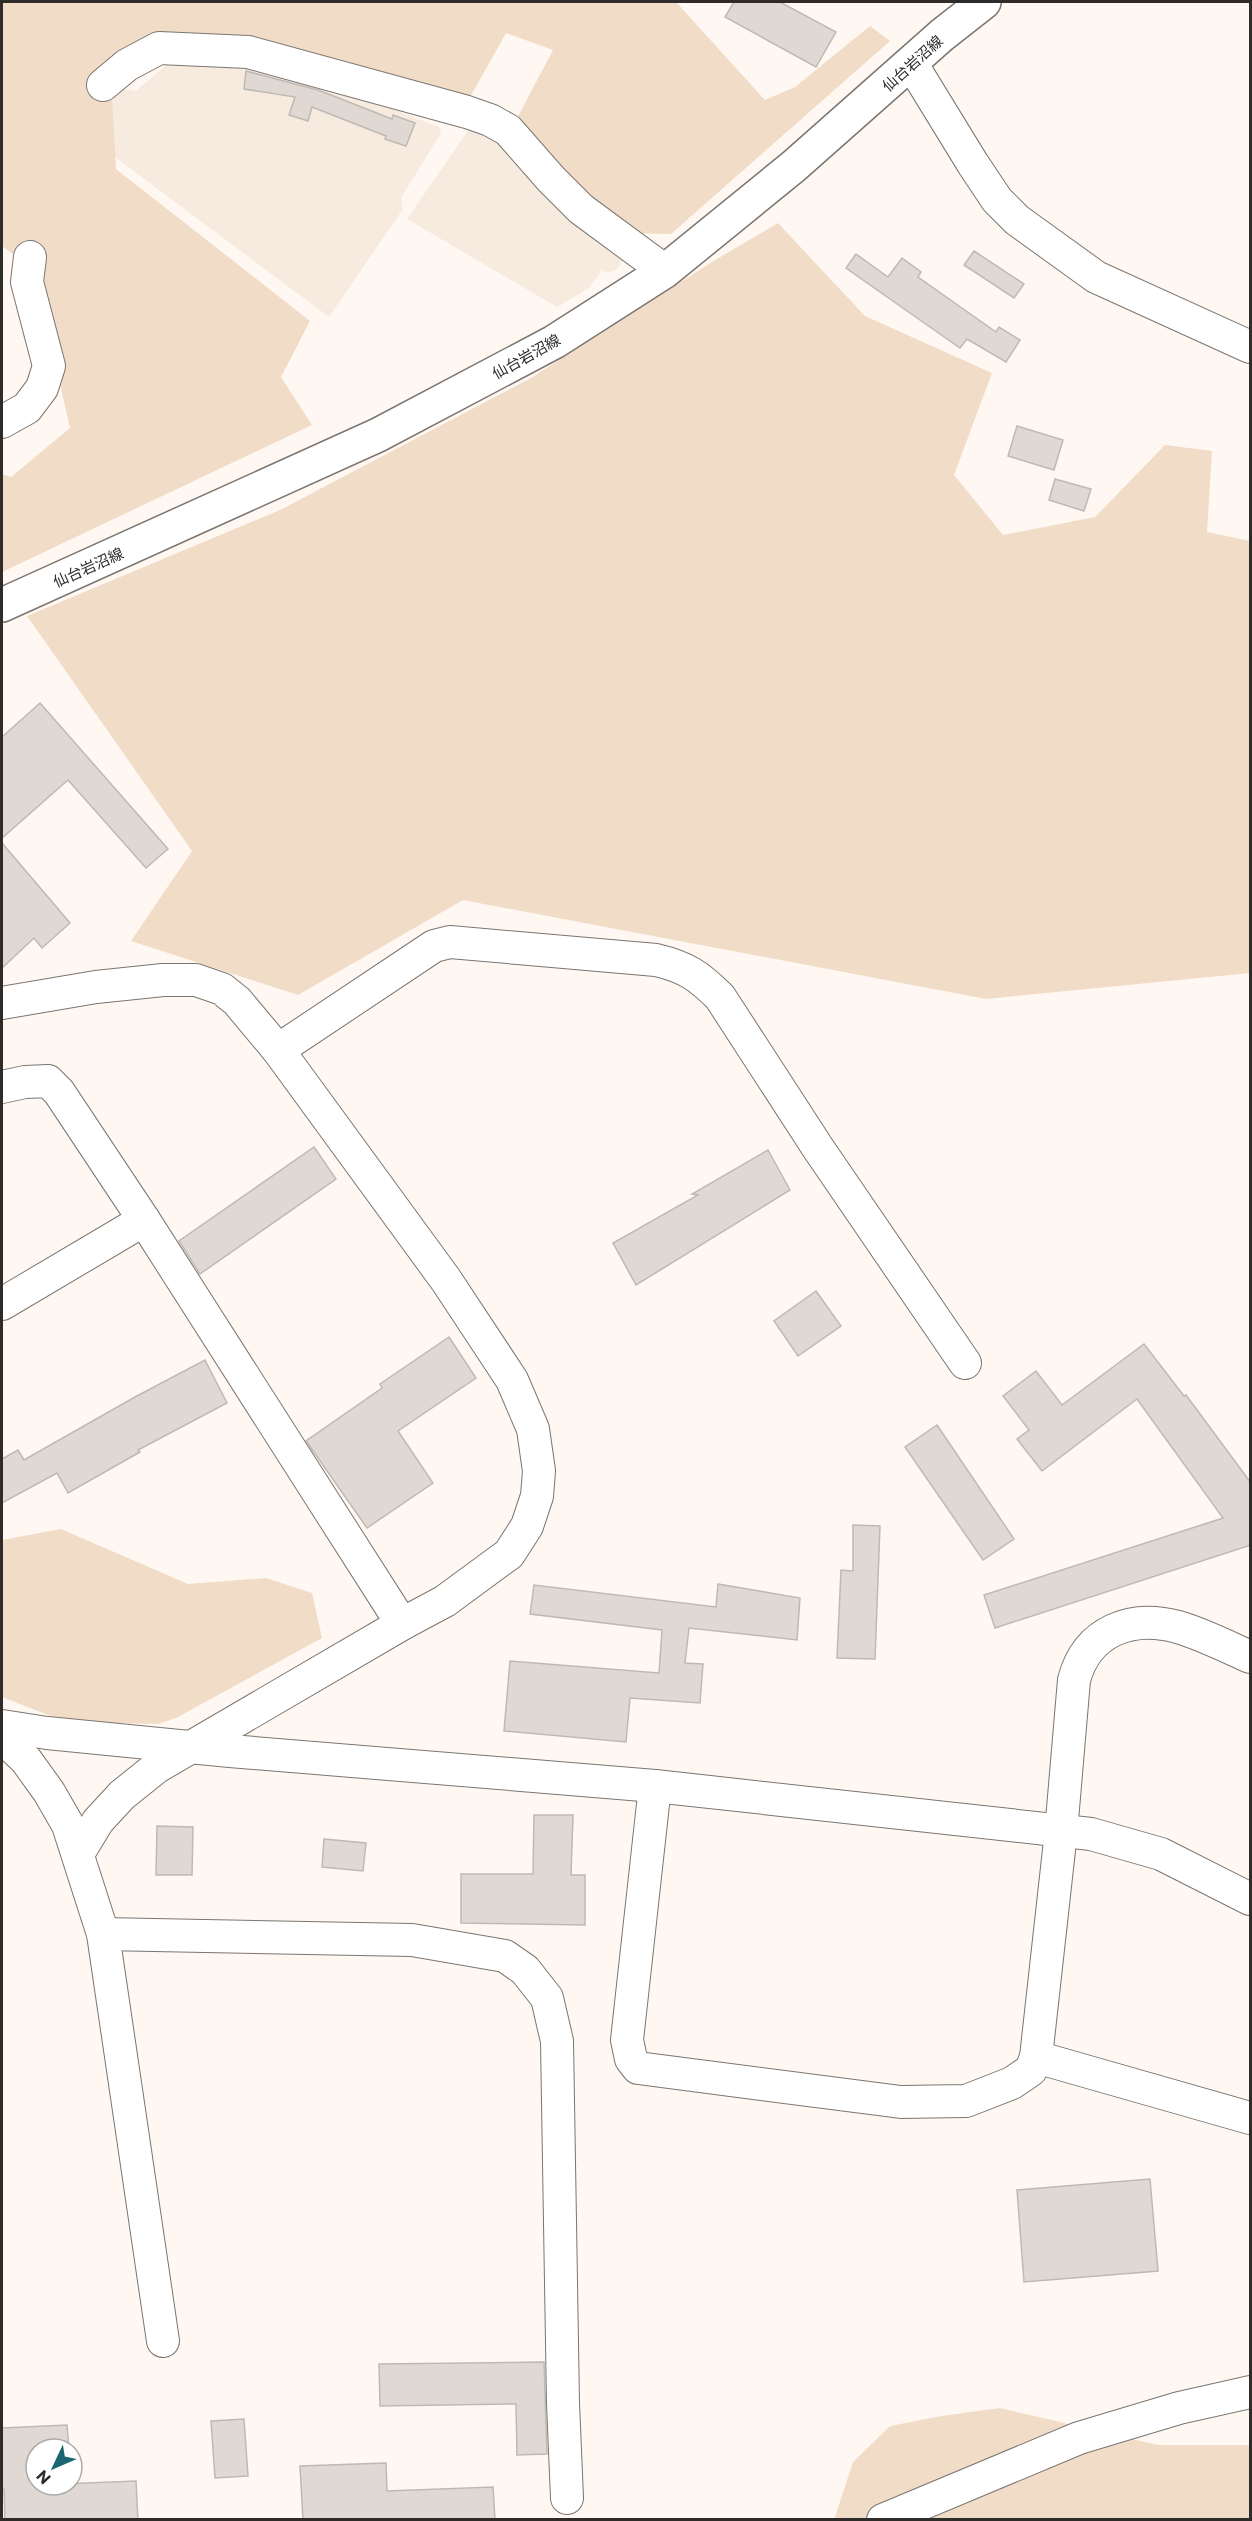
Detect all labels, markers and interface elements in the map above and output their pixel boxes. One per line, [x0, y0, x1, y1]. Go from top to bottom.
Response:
street label: 仙台岩沼線 [878, 31, 946, 95]
street label: 仙台岩沼線 [489, 330, 563, 382]
street label: 仙台岩沼線 [50, 544, 126, 590]
north arrow [24, 2437, 84, 2497]
text: N [32, 2467, 54, 2489]

